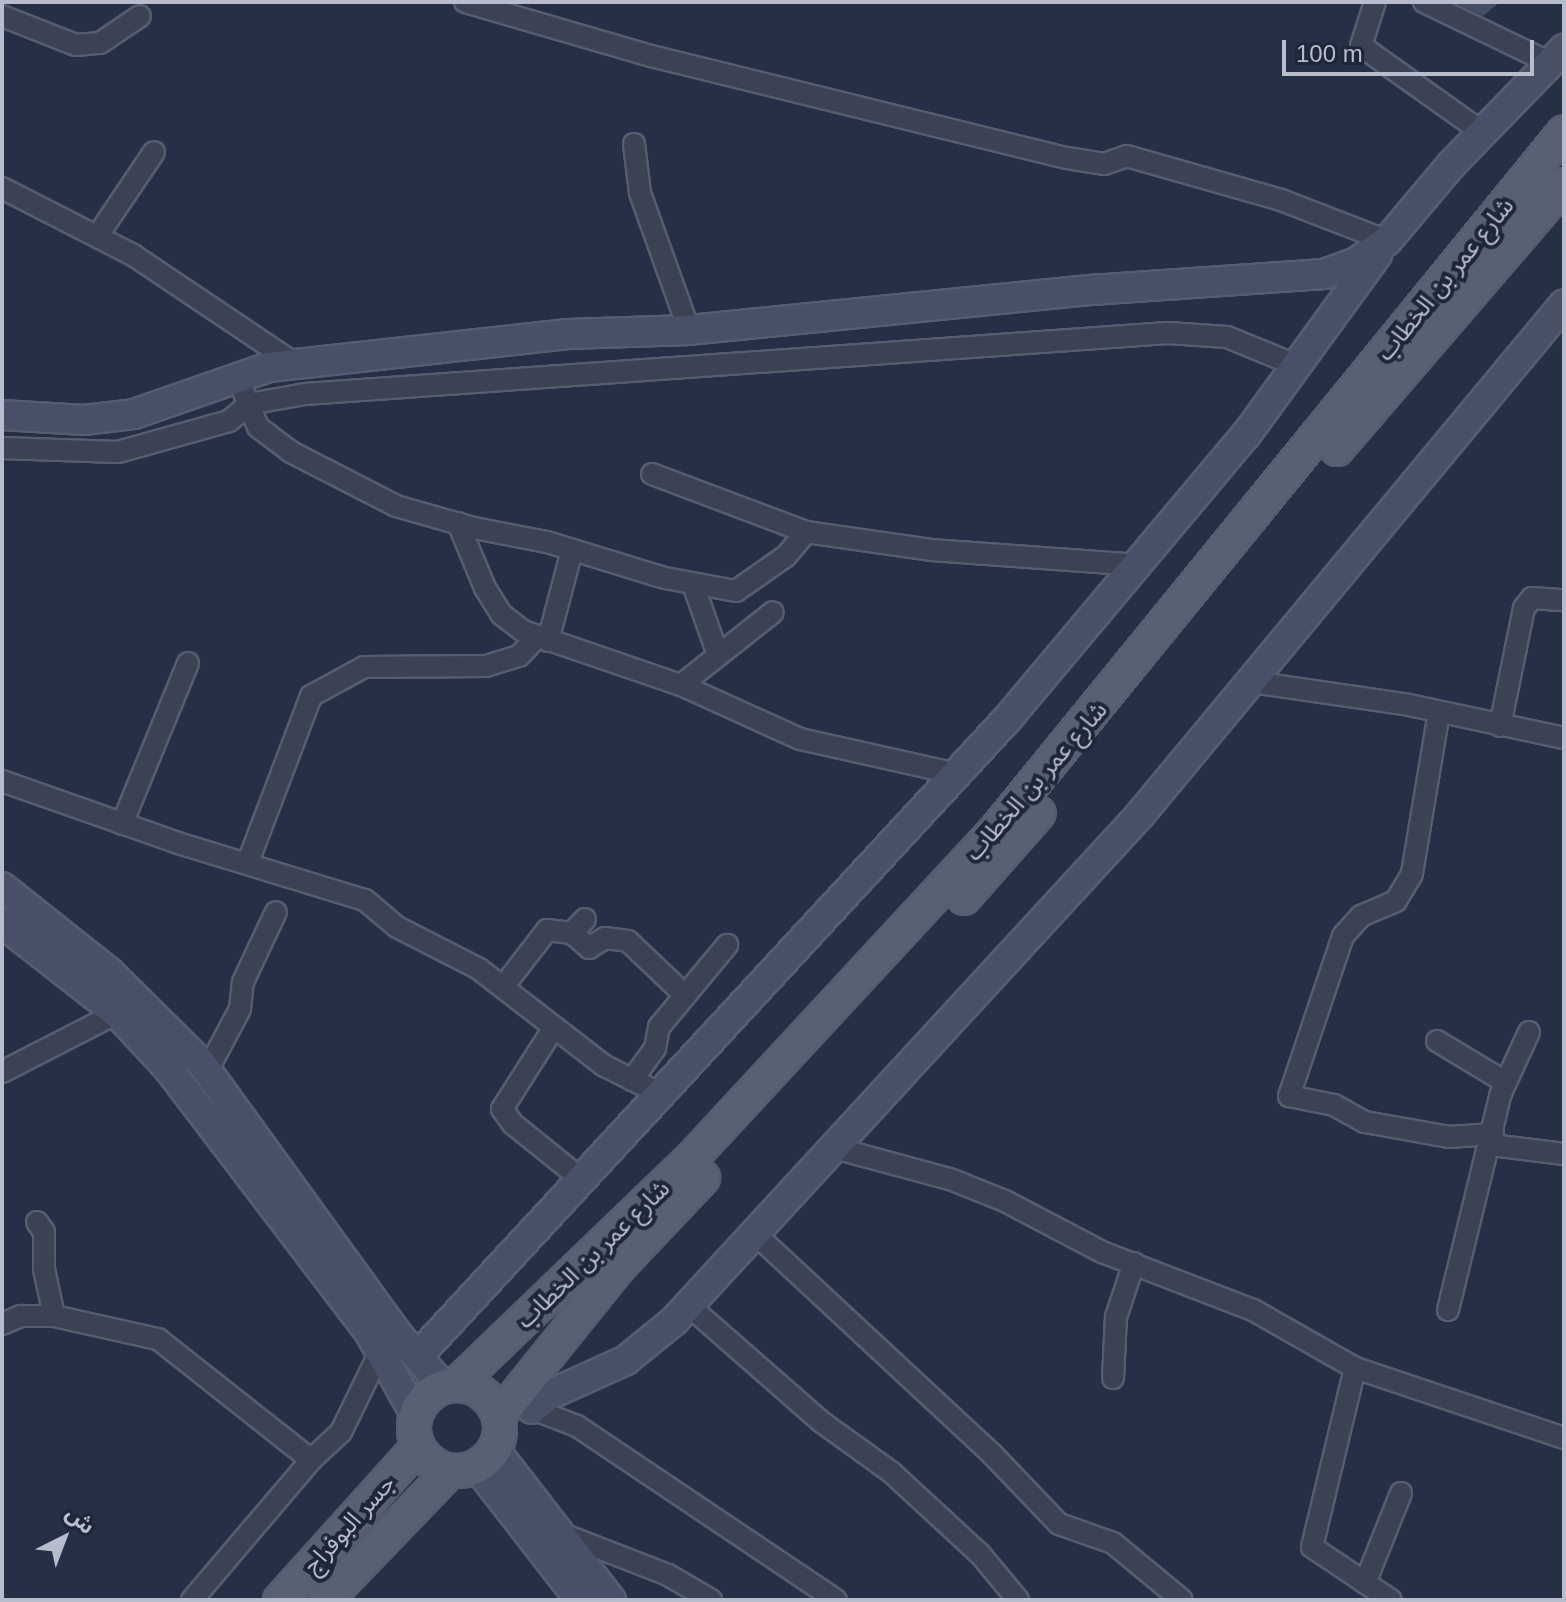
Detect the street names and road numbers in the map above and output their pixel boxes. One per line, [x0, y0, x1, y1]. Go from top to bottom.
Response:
street label: شارع عمر بن الخطاب [1370, 192, 1520, 366]
street label: شارع عمر بن الخطاب [959, 696, 1113, 866]
street label: شارع عمر بن الخطاب [511, 1174, 675, 1334]
street label: جسر البوفراج [297, 1469, 401, 1579]

